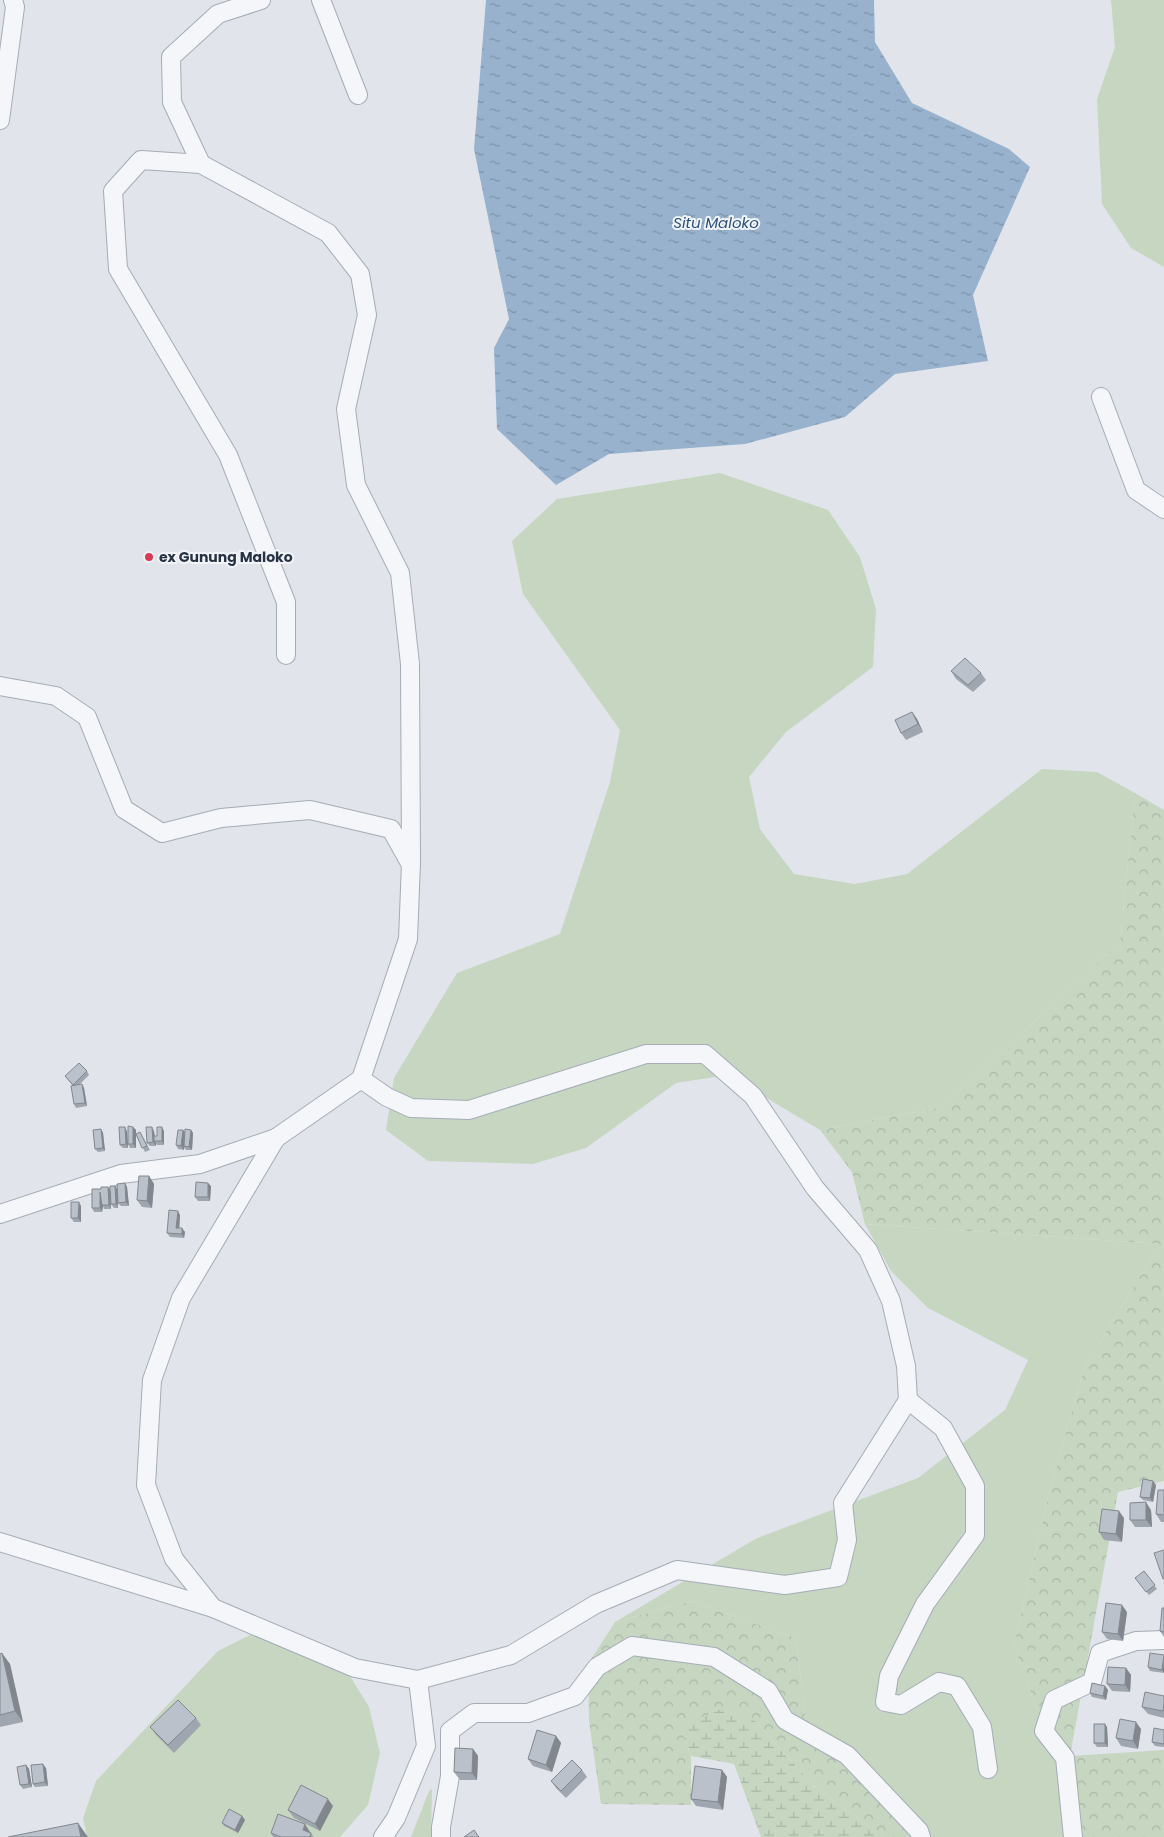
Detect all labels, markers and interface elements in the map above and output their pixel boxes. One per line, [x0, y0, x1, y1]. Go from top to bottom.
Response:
water label: Situ Maloko [673, 212, 759, 233]
place label: ex Gunung Maloko [159, 547, 293, 567]
marker: ex Gunung Maloko [143, 551, 155, 563]

